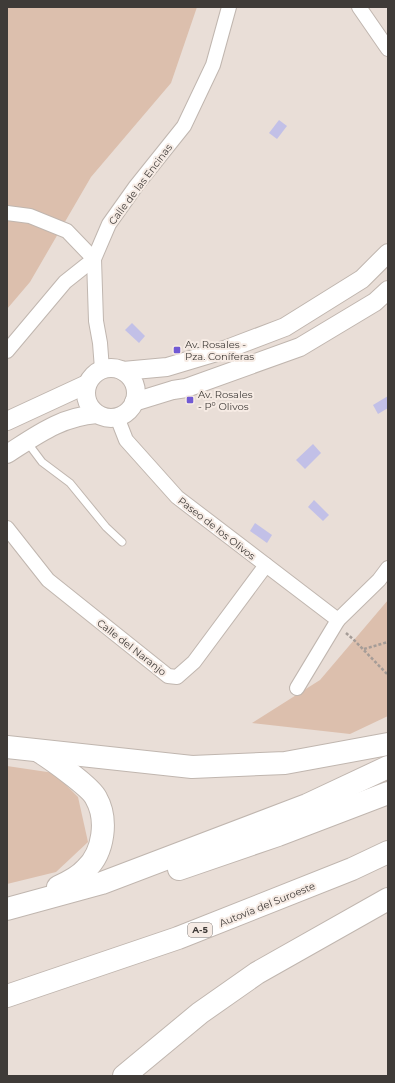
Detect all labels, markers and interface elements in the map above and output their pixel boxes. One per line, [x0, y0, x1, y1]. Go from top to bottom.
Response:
street label: Calle de las Encinas [106, 141, 175, 227]
place label: Av. Rosales - Pza. Coníferas [185, 338, 254, 363]
marker: Av. Rosales - Pza. Coníferas [172, 345, 182, 355]
place label: Av. Rosales - Pº Olivos [198, 388, 253, 413]
marker: Av. Rosales - Pº Olivos [185, 395, 195, 405]
street label: Paseo de los Olivos [175, 494, 258, 563]
street label: Calle del Naranjo [94, 616, 169, 678]
street label: Autovía del Suroeste [217, 879, 317, 930]
road number: A-5 [188, 923, 212, 937]

